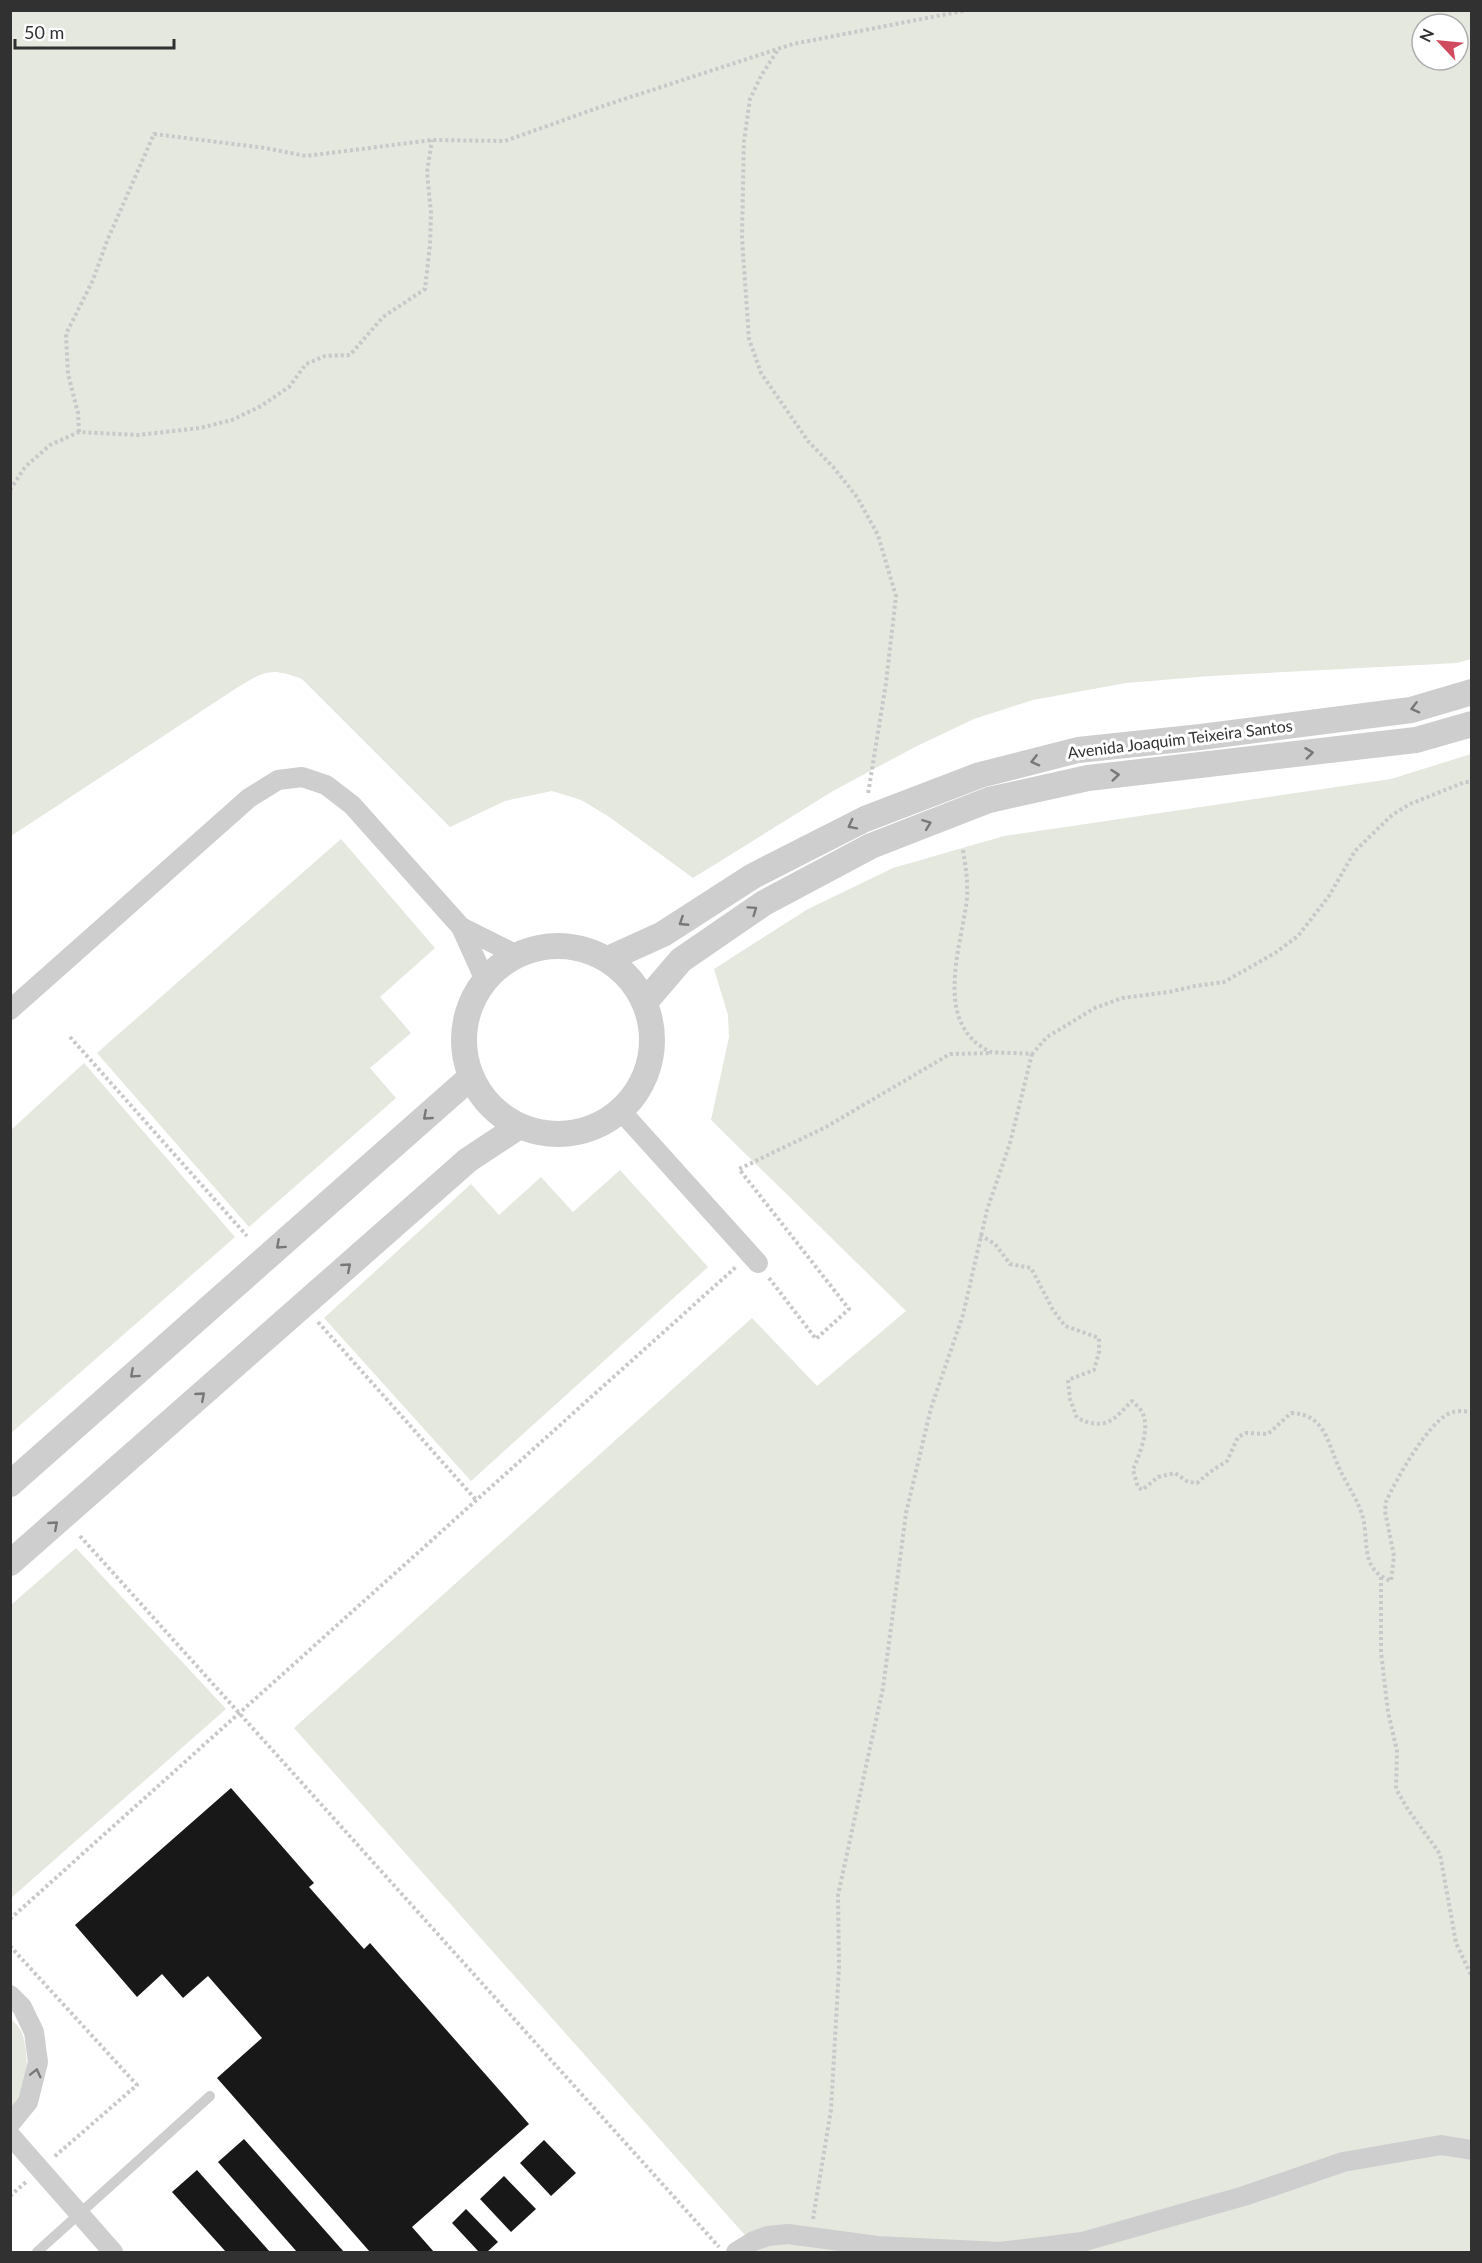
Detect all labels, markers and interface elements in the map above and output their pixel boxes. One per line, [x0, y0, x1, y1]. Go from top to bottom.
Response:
scale bar [15, 12, 174, 50]
north arrow [1410, 12, 1470, 72]
text: 50 m [24, 21, 64, 43]
text: N [1415, 26, 1437, 45]
one-way arrow [1410, 701, 1420, 714]
street label: Avenida Joaquim Teixeira Santos [1066, 715, 1294, 762]
one-way arrow [1304, 747, 1314, 760]
one-way arrow [1030, 753, 1040, 766]
one-way arrow [1111, 769, 1120, 782]
one-way arrow [847, 818, 858, 829]
one-way arrow [921, 819, 932, 831]
one-way arrow [746, 906, 757, 917]
one-way arrow [678, 914, 689, 925]
one-way arrow [423, 1109, 433, 1120]
one-way arrow [277, 1238, 287, 1249]
one-way arrow [340, 1263, 351, 1274]
one-way arrow [131, 1367, 141, 1378]
one-way arrow [194, 1392, 205, 1403]
one-way arrow [48, 1521, 58, 1532]
one-way arrow [28, 2068, 41, 2078]

